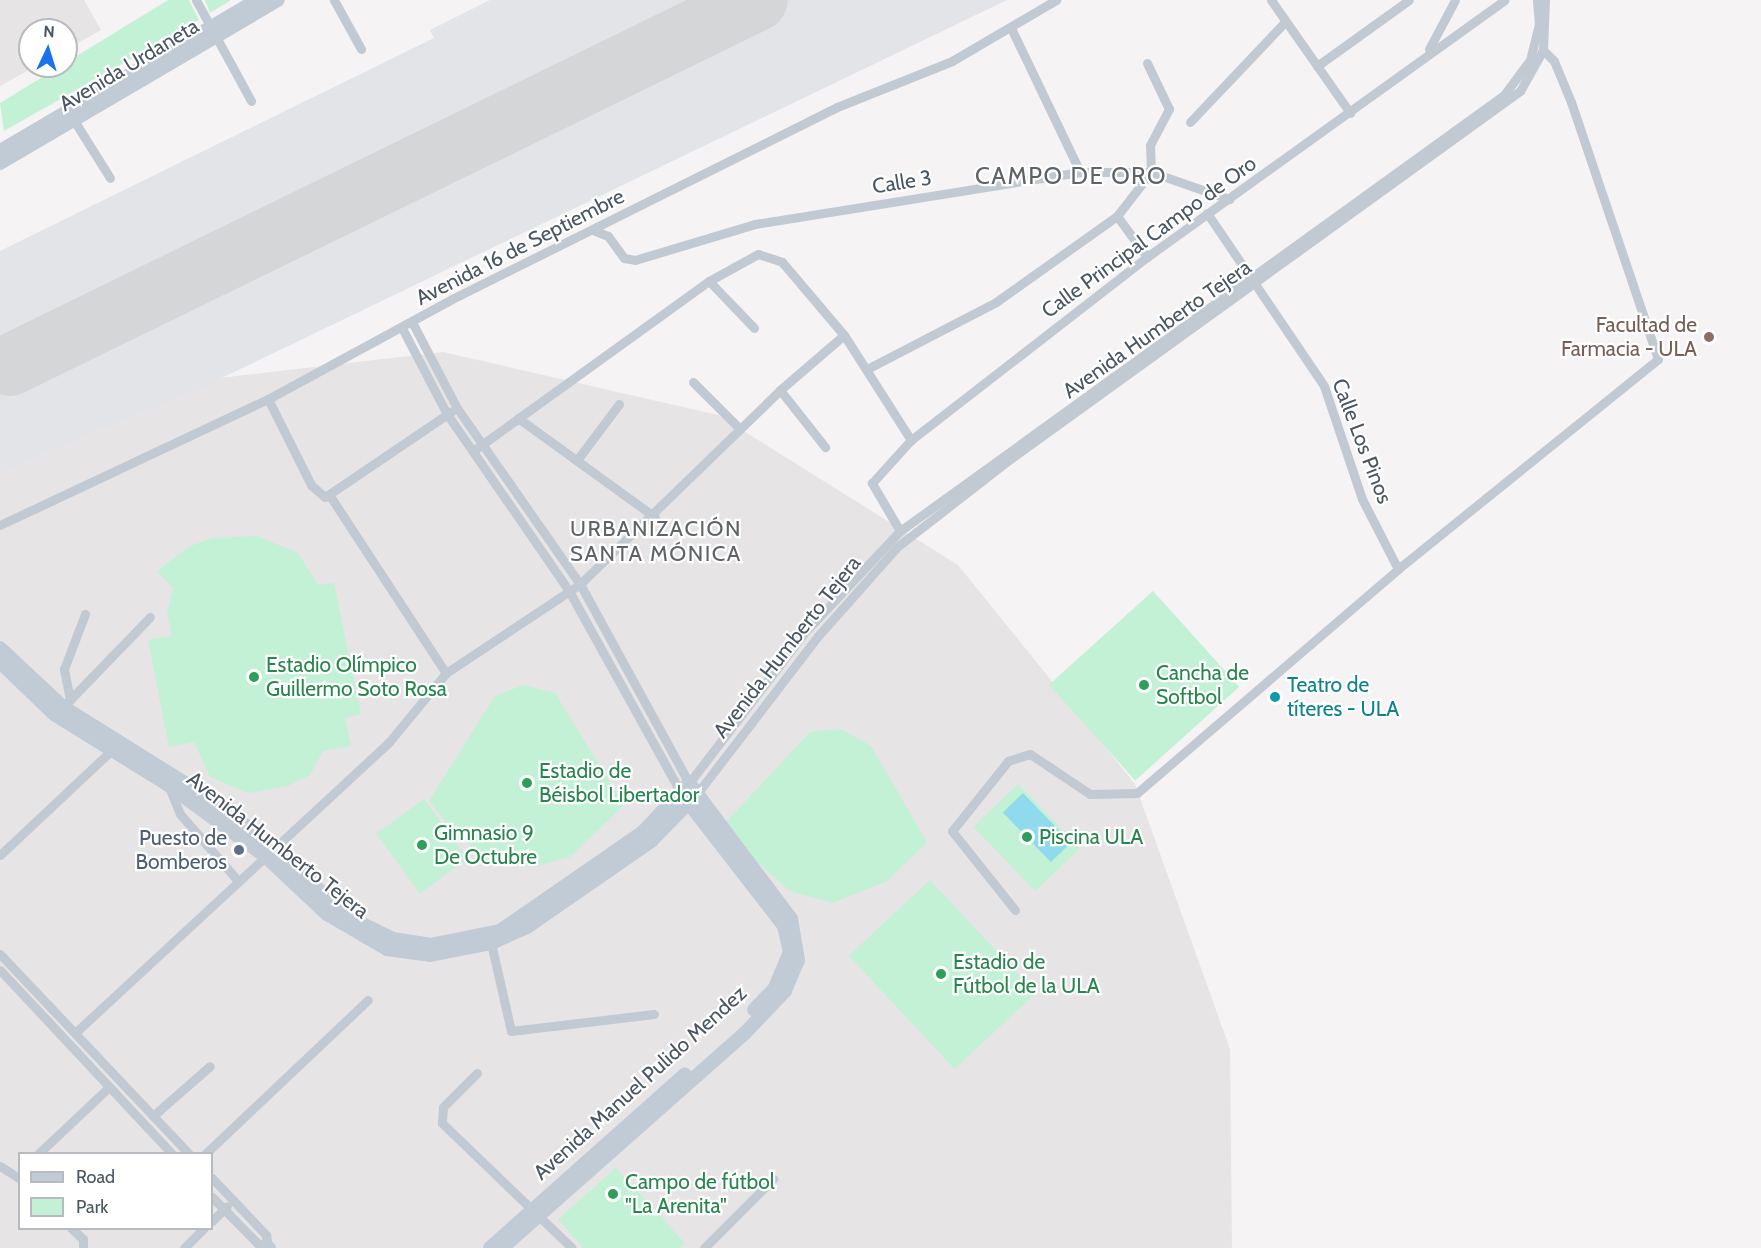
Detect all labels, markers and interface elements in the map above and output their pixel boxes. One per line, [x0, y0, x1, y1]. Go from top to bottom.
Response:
street label: Avenida Urdaneta [55, 13, 203, 117]
north arrow [18, 18, 78, 78]
text: N [43, 22, 55, 41]
street label: Calle Principal Campo de Oro [1037, 151, 1261, 323]
district label: CAMPO DE ORO [975, 162, 1167, 190]
street label: Calle 3 [871, 165, 933, 199]
street label: Avenida 16 de Septiembre [412, 183, 628, 311]
street label: Avenida Humberto Tejera [1058, 254, 1256, 404]
place label: Facultad de Farmacia - ULA [1561, 312, 1697, 362]
marker: Facultad de Farmacia - ULA [1702, 330, 1716, 344]
street label: Calle Los Pinos [1327, 375, 1397, 507]
district label: URBANIZACIÓN SANTA MÓNICA [570, 515, 742, 566]
street label: Avenida Humberto Tejera [708, 551, 866, 743]
place label: Estadio Olímpico Guillermo Soto Rosa [266, 652, 447, 702]
place label: Cancha de Softbol [1156, 660, 1249, 710]
marker: Estadio Olímpico Guillermo Soto Rosa [247, 670, 261, 684]
place label: Teatro de títeres - ULA [1287, 672, 1399, 722]
marker: Cancha de Softbol [1137, 678, 1151, 692]
marker: Teatro de títeres - ULA [1268, 690, 1282, 704]
place label: Estadio de Béisbol Libertador [539, 758, 699, 808]
street label: Avenida Humberto Tejera [182, 766, 374, 924]
marker: Estadio de Béisbol Libertador [520, 776, 534, 790]
place label: Gimnasio 9 De Octubre [434, 820, 537, 870]
place label: Piscina ULA [1039, 824, 1143, 850]
place label: Puesto de Bomberos [135, 825, 227, 875]
marker: Piscina ULA [1020, 830, 1034, 844]
marker: Gimnasio 9 De Octubre [415, 838, 429, 852]
marker: Puesto de Bomberos [232, 843, 246, 857]
place label: Estadio de Fútbol de la ULA [953, 949, 1100, 999]
marker: Estadio de Fútbol de la ULA [934, 967, 948, 981]
street label: Avenida Manuel Pulido Mendez [528, 981, 752, 1185]
legend [18, 1152, 213, 1230]
text: Road [76, 1166, 115, 1188]
place label: Campo de fútbol "La Arenita" [625, 1169, 775, 1219]
marker: Campo de fútbol "La Arenita" [606, 1187, 620, 1201]
text: Park [76, 1196, 108, 1218]

